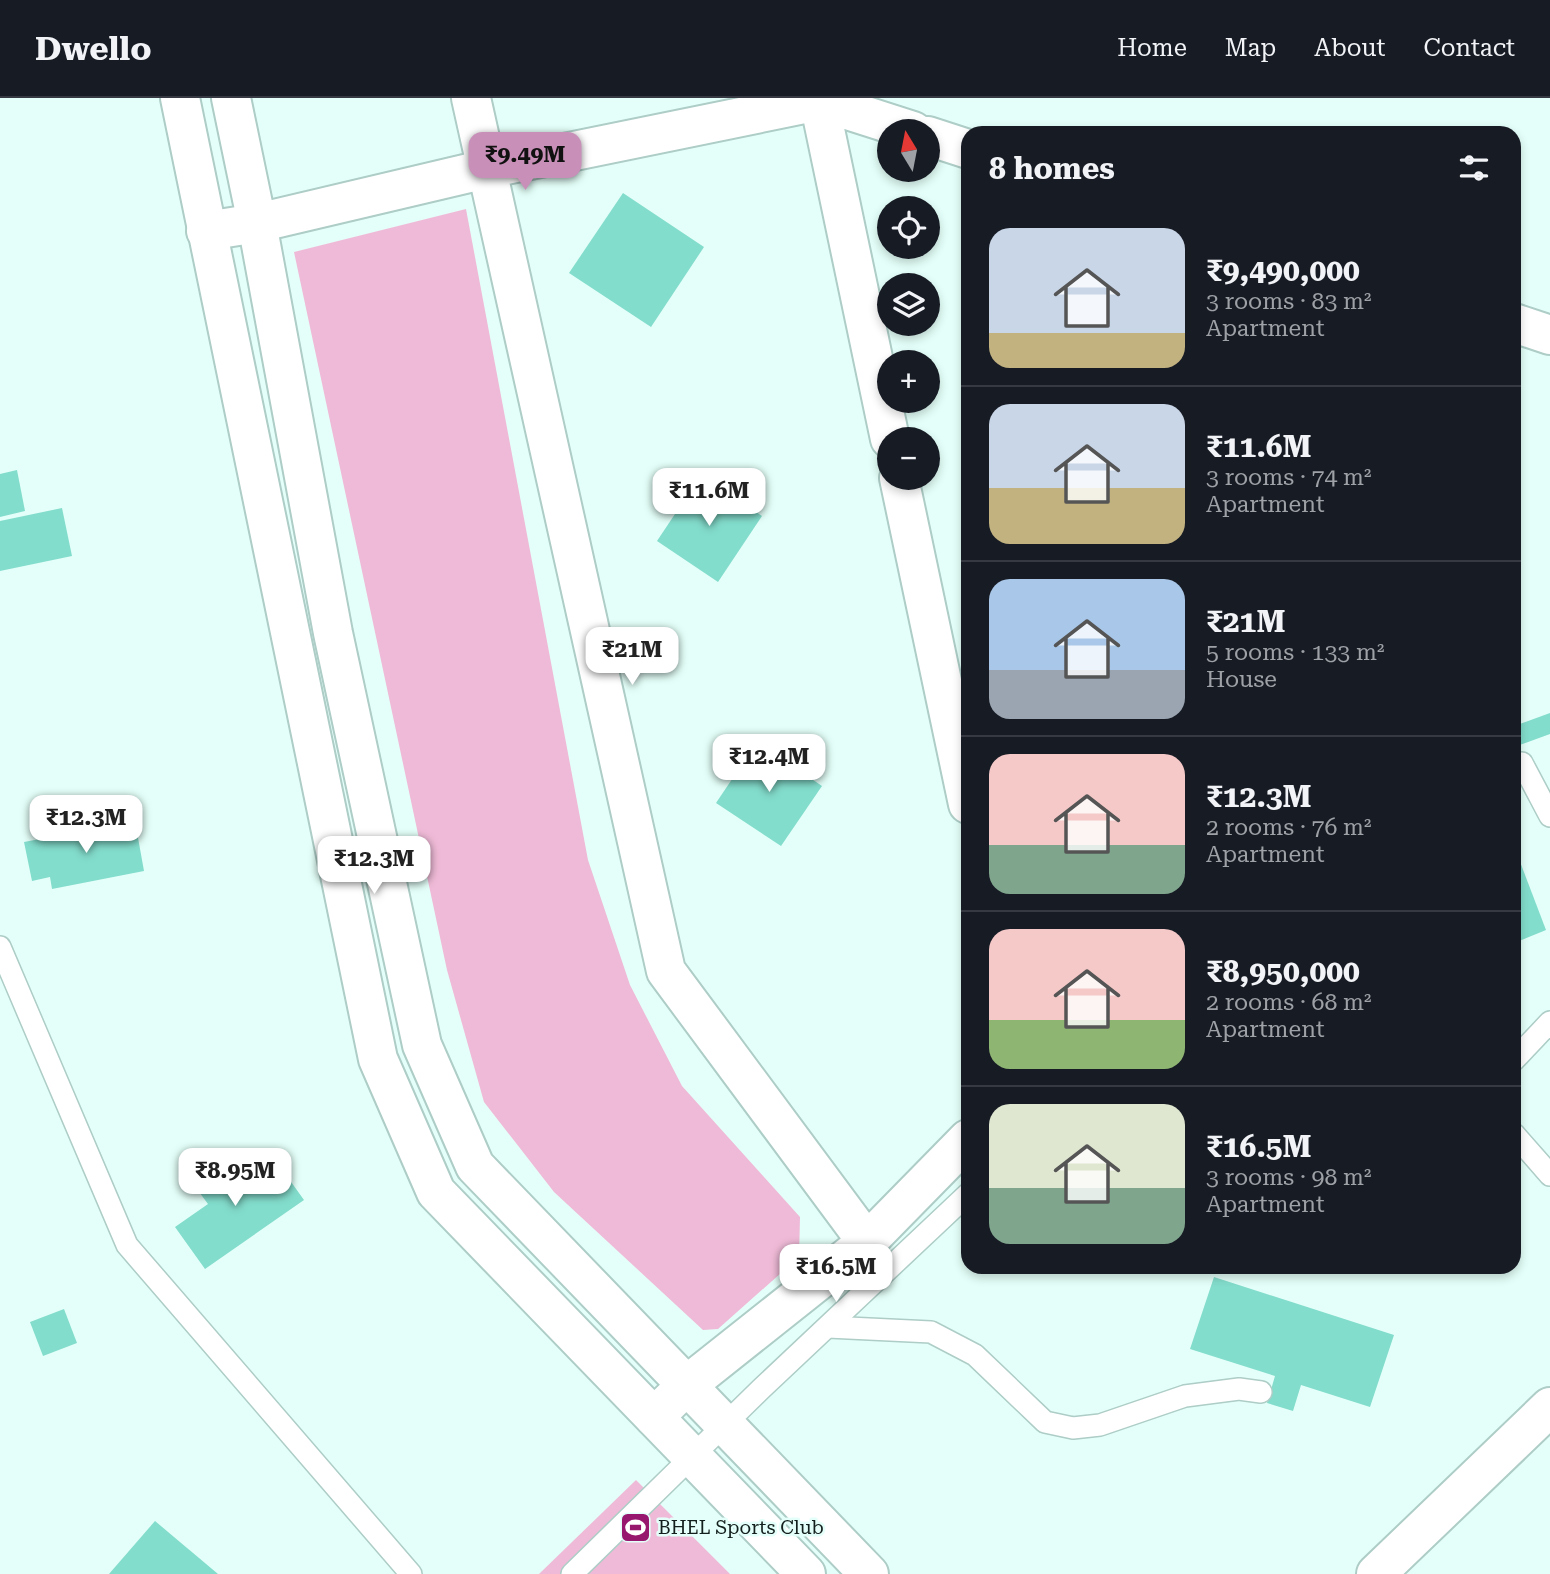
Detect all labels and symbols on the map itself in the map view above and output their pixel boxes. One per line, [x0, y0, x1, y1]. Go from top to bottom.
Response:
north arrow [877, 119, 940, 182]
pin: ₹9.49M [468, 132, 582, 192]
pin: ₹11.6M [652, 468, 766, 528]
pin: ₹21M [591, 628, 673, 687]
pin: ₹12.4M [712, 734, 826, 794]
pin: ₹12.3M [29, 796, 143, 855]
pin: ₹12.3M [317, 836, 431, 896]
pin: ₹8.95M [178, 1148, 292, 1208]
pin: ₹16.5M [779, 1244, 893, 1304]
sports icon: BHEL Sports Club [618, 1510, 652, 1544]
place label: BHEL Sports Club [658, 1516, 824, 1539]

